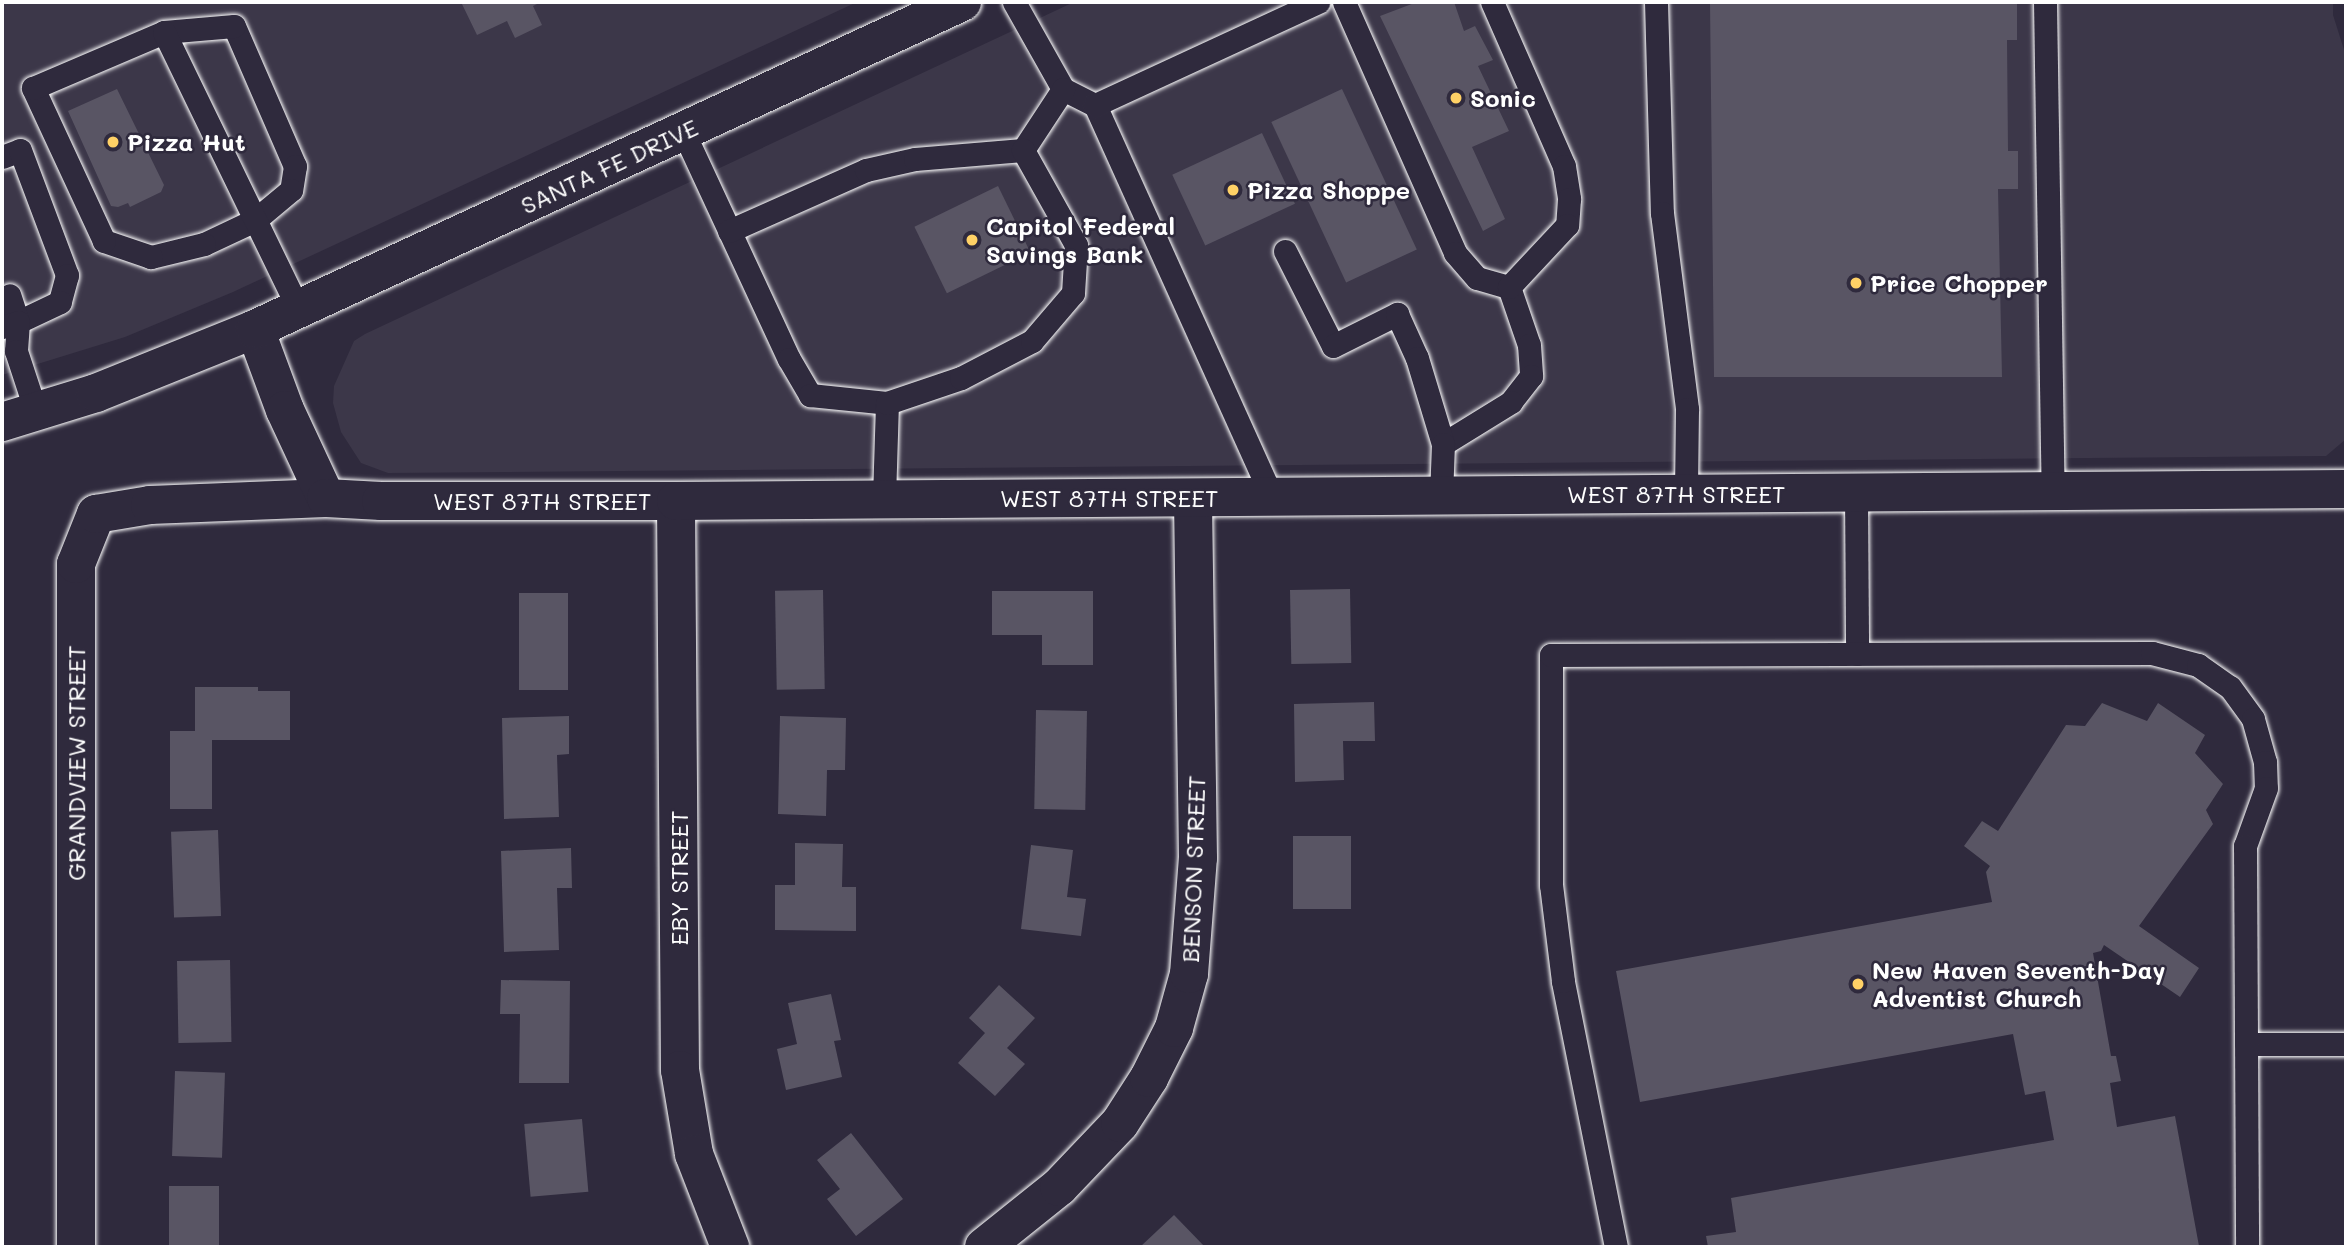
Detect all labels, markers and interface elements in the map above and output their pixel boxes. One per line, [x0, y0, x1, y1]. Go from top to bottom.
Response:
place label: Sonic [1470, 84, 1536, 112]
marker: Sonic [1448, 90, 1464, 106]
street label: SANTA FE DRIVE [516, 112, 702, 220]
place label: Pizza Hut [127, 128, 246, 156]
marker: Pizza Hut [105, 134, 121, 150]
place label: Pizza Shoppe [1247, 176, 1410, 204]
marker: Pizza Shoppe [1225, 182, 1241, 198]
place label: Capitol Federal Savings Bank [986, 212, 1175, 268]
marker: Capitol Federal Savings Bank [964, 232, 980, 248]
place label: Price Chopper [1870, 269, 2048, 297]
marker: Price Chopper [1848, 275, 1864, 291]
street label: WEST 87TH STREET [1567, 480, 1785, 508]
street label: WEST 87TH STREET [1000, 484, 1218, 512]
street label: WEST 87TH STREET [433, 487, 651, 515]
street label: GRANDVIEW STREET [62, 645, 90, 881]
street label: BENSON STREET [1175, 775, 1211, 963]
street label: EBY STREET [665, 810, 693, 946]
place label: New Haven Seventh-Day Adventist Church [1872, 956, 2166, 1012]
marker: New Haven Seventh-Day Adventist Church [1850, 976, 1866, 992]

